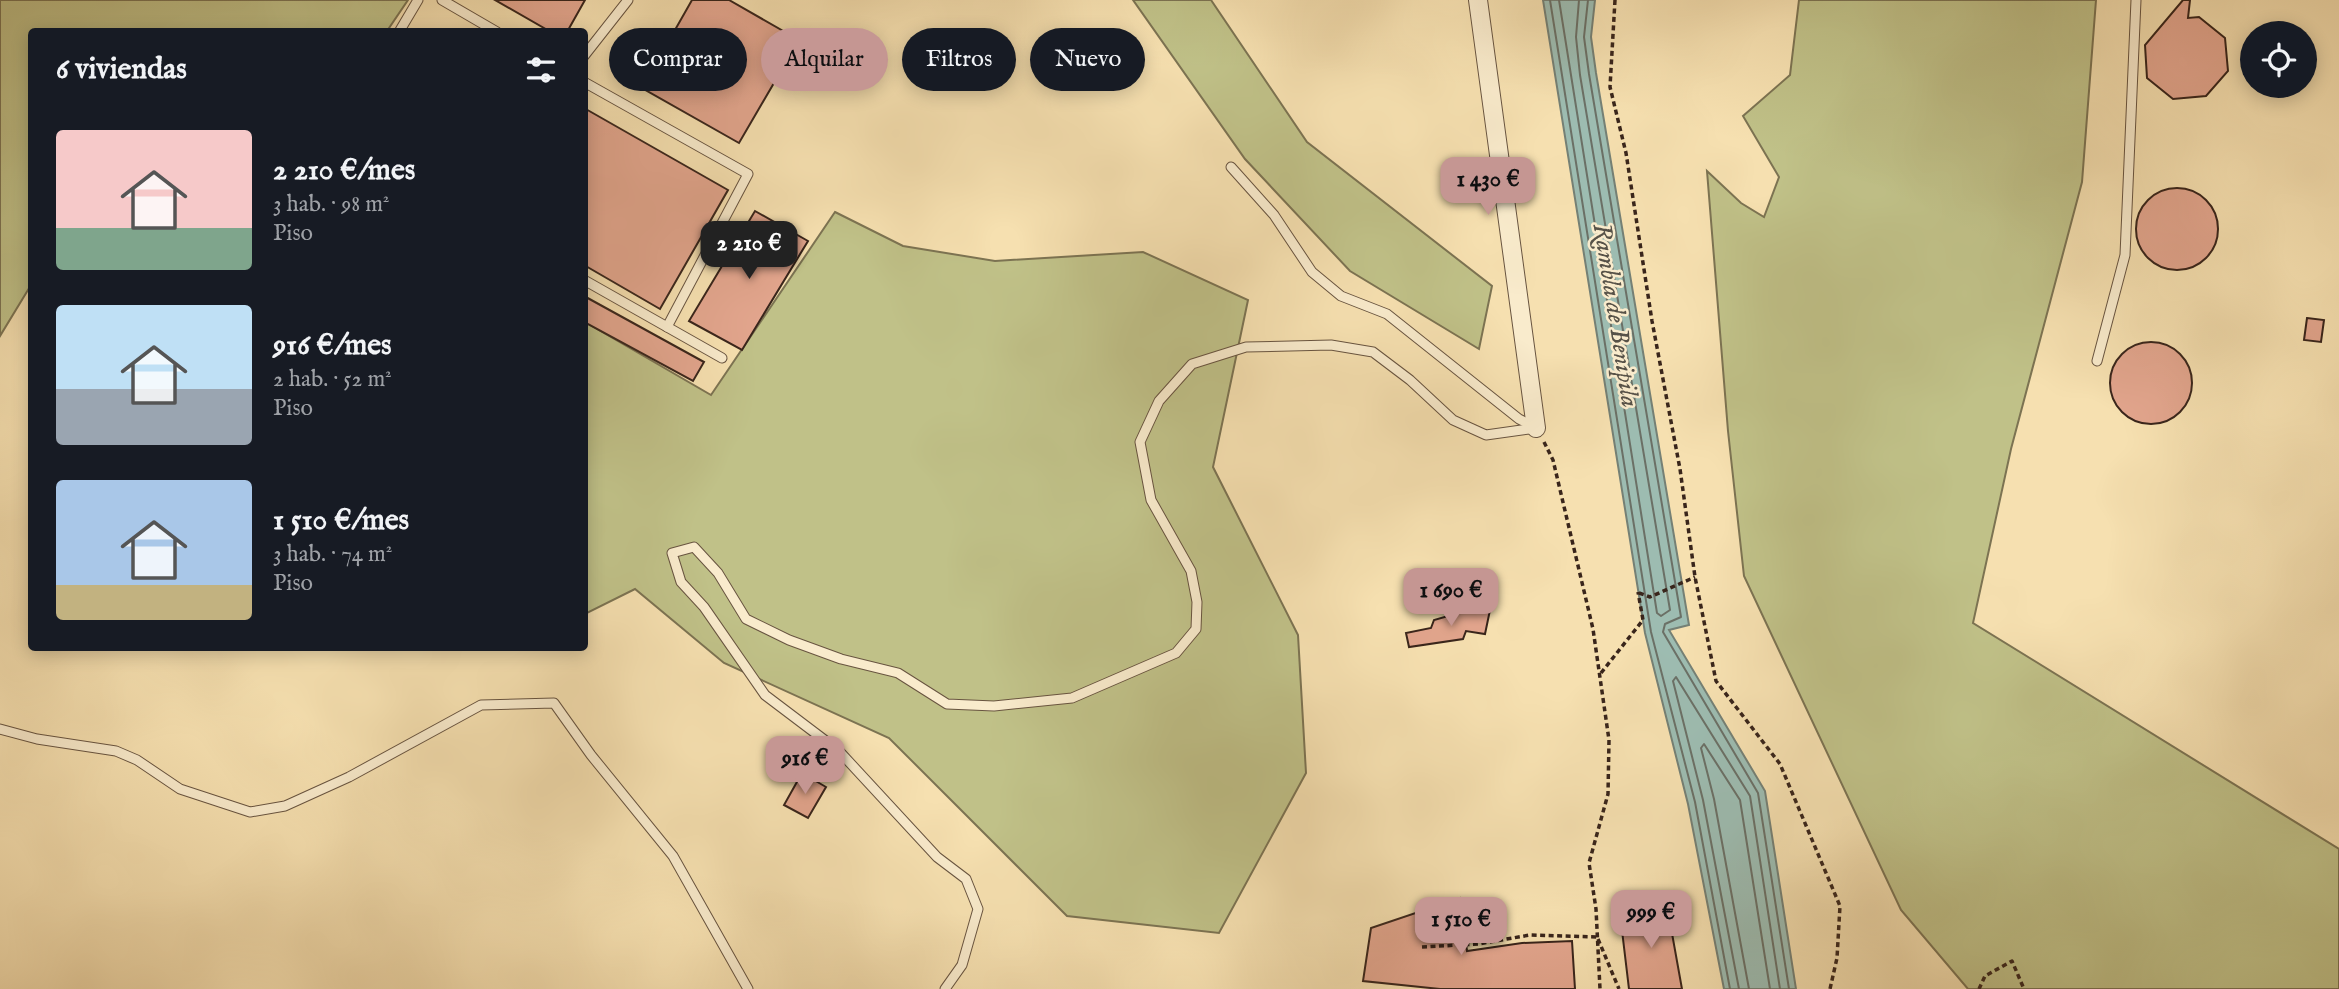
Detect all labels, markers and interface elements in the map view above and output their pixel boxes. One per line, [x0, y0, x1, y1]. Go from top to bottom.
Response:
map controls [2240, 21, 2317, 98]
button: locate [2240, 21, 2317, 98]
chip: Comprar [609, 28, 747, 91]
chip: Alquilar [761, 28, 888, 91]
chip: Filtros [902, 28, 1016, 91]
chip: Nuevo [1030, 28, 1145, 91]
text: 6 viviendas [56, 51, 187, 89]
icon: filters [522, 51, 560, 89]
text: 2 210 €/mes [273, 152, 415, 190]
icon: home [112, 158, 196, 242]
pin: 1 430 € [1423, 158, 1553, 217]
text: 1 430 € [1456, 165, 1520, 194]
text: 3 hab. · 98 m² [273, 190, 389, 219]
text: Piso [273, 219, 313, 248]
water label: Rambla de Benipila [1585, 221, 1646, 410]
pin: 2 210 € [684, 222, 814, 281]
text: 2 210 € [717, 229, 781, 258]
text: 916 €/mes [273, 327, 392, 365]
icon: home [112, 333, 196, 417]
text: 2 hab. · 52 m² [273, 365, 392, 394]
text: Piso [273, 394, 313, 423]
text: 1 510 €/mes [273, 502, 409, 540]
icon: home [112, 508, 196, 592]
text: 3 hab. · 74 m² [273, 540, 392, 569]
pin: 1 690 € [1386, 568, 1516, 628]
text: Piso [273, 569, 313, 598]
text: 1 690 € [1419, 576, 1483, 605]
pin: 916 € [756, 736, 854, 796]
text: 916 € [782, 744, 828, 773]
pin: 999 € [1602, 890, 1700, 950]
pin: 1 510 € [1396, 898, 1526, 957]
text: 999 € [1627, 898, 1675, 927]
text: 1 510 € [1431, 905, 1491, 934]

